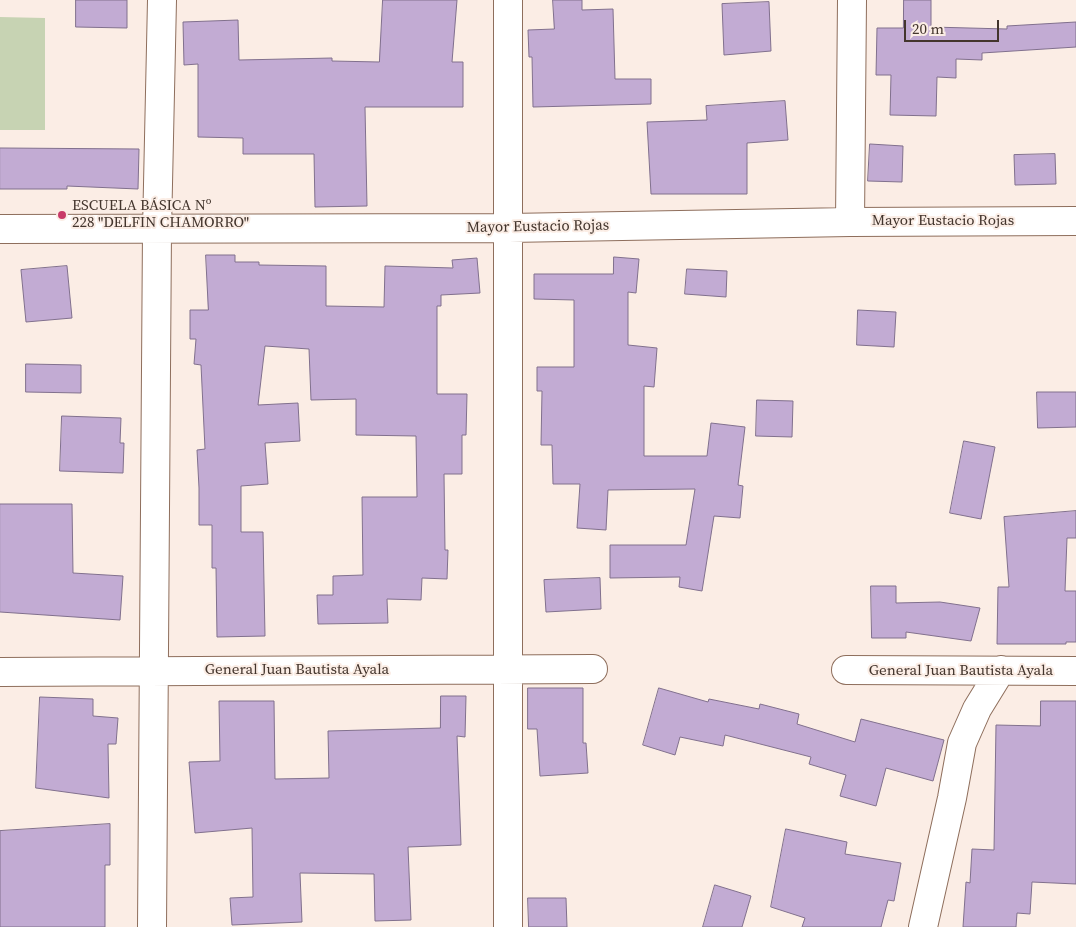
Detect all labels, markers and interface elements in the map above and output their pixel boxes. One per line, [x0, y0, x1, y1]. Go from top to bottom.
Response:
scale bar [906, 10, 1001, 42]
text: 20 m [912, 18, 944, 39]
place label: ESCUELA BÁSICA Nº 228 "DELFIN CHAMORRO" [72, 197, 249, 232]
marker: ESCUELA BÁSICA Nº 228 "DELFIN CHAMORRO" [56, 209, 68, 221]
street label: Mayor Eustacio Rojas [872, 212, 1014, 230]
street label: Mayor Eustacio Rojas [467, 217, 609, 237]
street label: General Juan Bautista Ayala [205, 661, 389, 679]
street label: General Juan Bautista Ayala [869, 662, 1053, 680]

